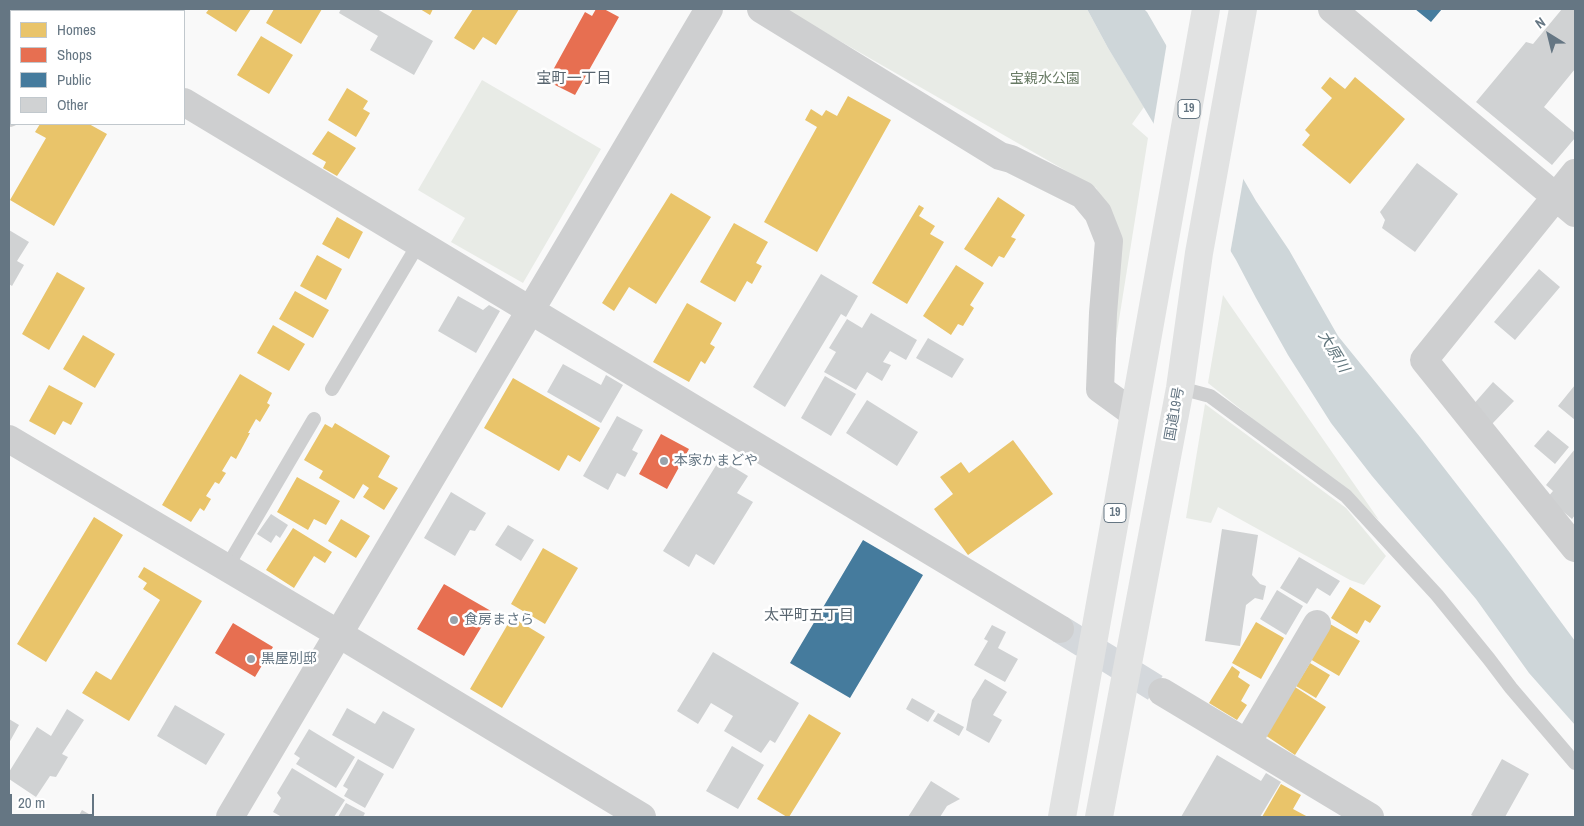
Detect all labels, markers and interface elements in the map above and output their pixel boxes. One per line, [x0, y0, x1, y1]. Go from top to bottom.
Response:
legend [10, 10, 185, 125]
north arrow [1524, 10, 1574, 60]
text: N [1532, 13, 1549, 33]
text: Homes [57, 19, 96, 40]
text: Shops [57, 44, 92, 65]
text: Public [57, 69, 91, 90]
district label: 宝町一丁目 [537, 70, 611, 88]
park label: 宝親水公園 [1010, 71, 1080, 87]
text: Other [57, 94, 88, 115]
road number: 19 [1178, 100, 1200, 118]
water label: 大原川 [1314, 328, 1352, 376]
street label: 国道19号 [1162, 386, 1188, 442]
place label: 本家かまどや [674, 453, 758, 469]
marker: 本家かまどや [658, 455, 670, 467]
road number: 19 [1104, 503, 1126, 522]
district label: 太平町五丁目 [764, 607, 854, 625]
place label: 食房まさら [464, 612, 534, 628]
marker: 食房まさら [448, 614, 460, 626]
place label: 黒屋別邸 [261, 651, 317, 667]
marker: 黒屋別邸 [245, 653, 257, 665]
scale bar [12, 784, 96, 816]
text: 20 m [18, 792, 45, 813]

